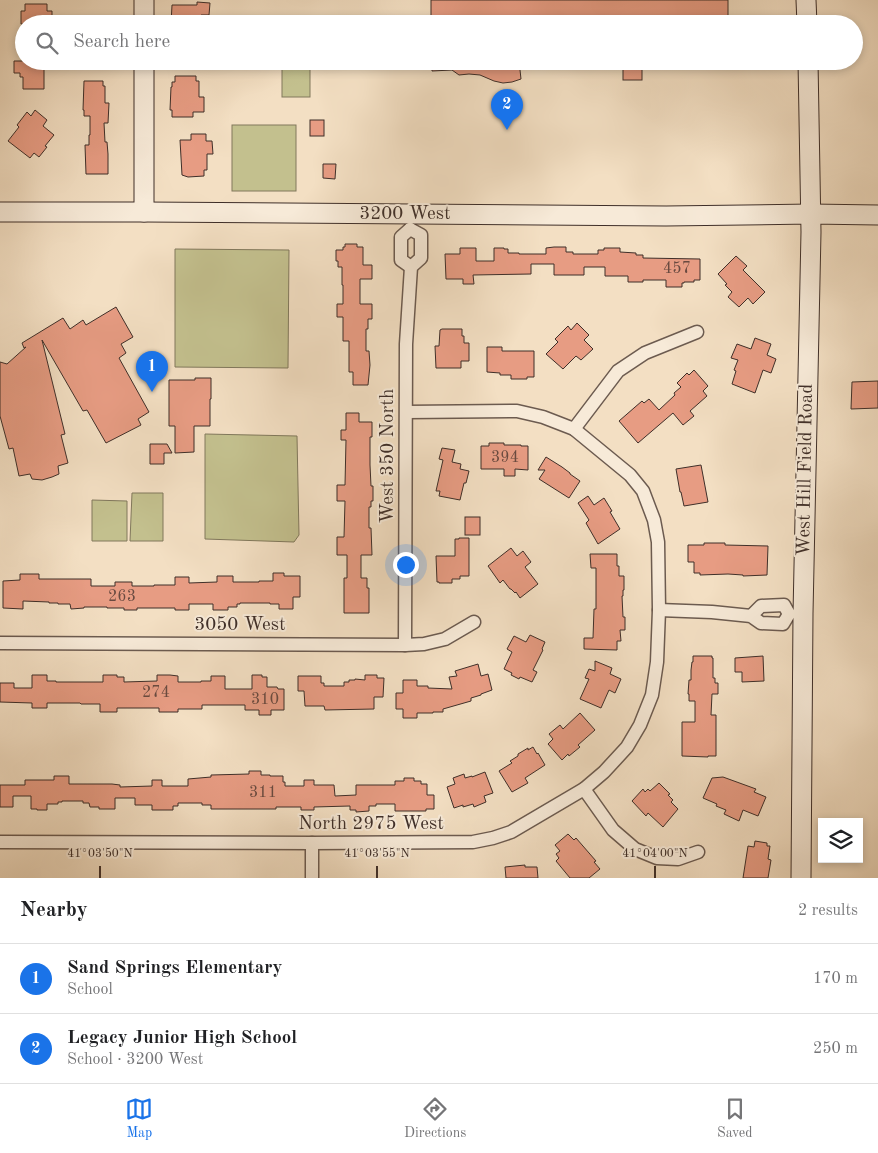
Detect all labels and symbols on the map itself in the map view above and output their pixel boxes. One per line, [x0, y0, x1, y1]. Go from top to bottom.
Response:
pin: 2 [491, 89, 523, 130]
street label: 3200 West [359, 205, 451, 224]
house number: 457 [663, 261, 691, 277]
pin: 1 [136, 351, 168, 392]
street label: West Hill Field Road [795, 384, 817, 556]
street label: West 350 North [379, 389, 398, 523]
house number: 394 [491, 450, 519, 466]
your location [393, 552, 419, 578]
house number: 263 [108, 589, 136, 605]
street label: 3050 West [194, 616, 286, 635]
house number: 274 [142, 685, 170, 701]
house number: 310 [251, 692, 279, 708]
house number: 311 [249, 785, 277, 801]
street label: North 2975 West [298, 815, 444, 834]
text: 41°03'50"N [67, 847, 133, 860]
text: 41°03'55"N [344, 847, 410, 860]
text: 41°04'00"N [622, 848, 688, 860]

